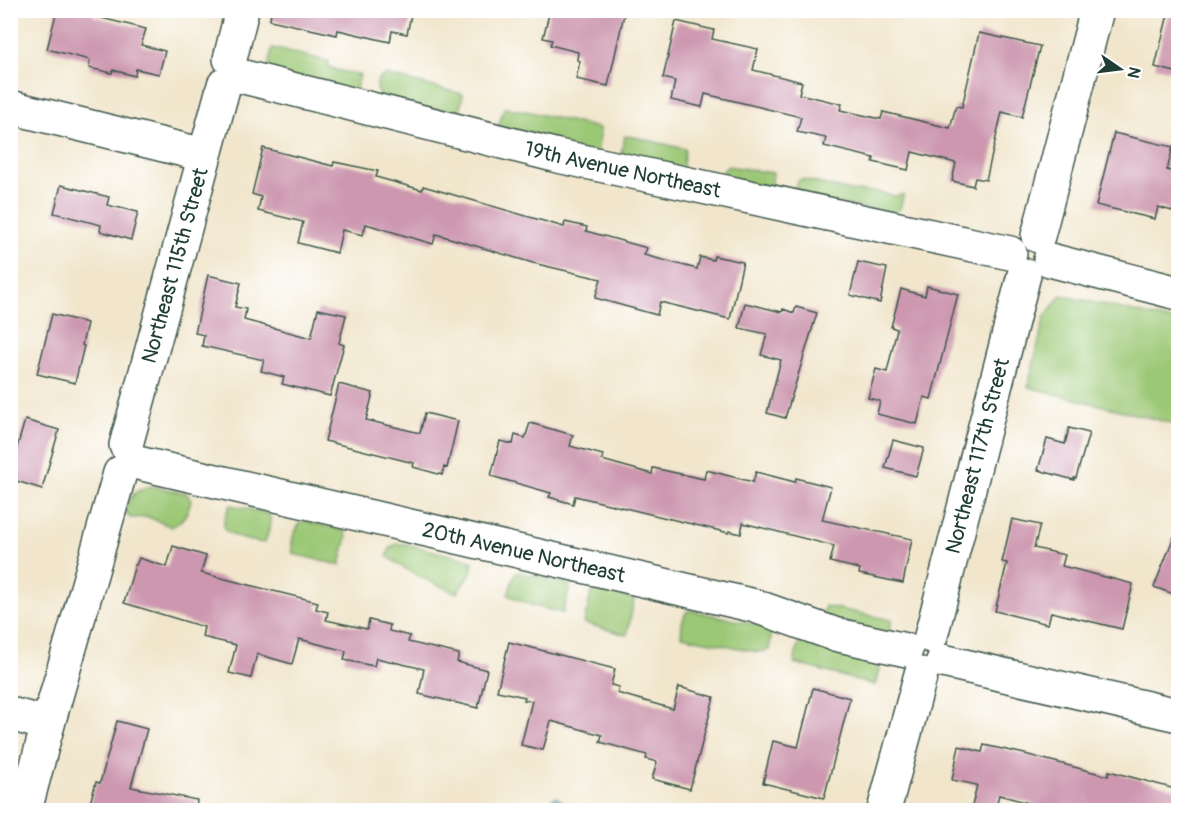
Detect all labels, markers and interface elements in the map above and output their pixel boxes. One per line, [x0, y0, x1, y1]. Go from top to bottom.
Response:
north arrow [1090, 39, 1150, 99]
text: N [1123, 65, 1145, 80]
street label: 19th Avenue Northeast [522, 135, 724, 205]
street label: Northeast 115th Street [136, 164, 215, 366]
street label: Northeast 117th Street [940, 355, 1016, 557]
street label: 20th Avenue Northeast [420, 516, 628, 590]

